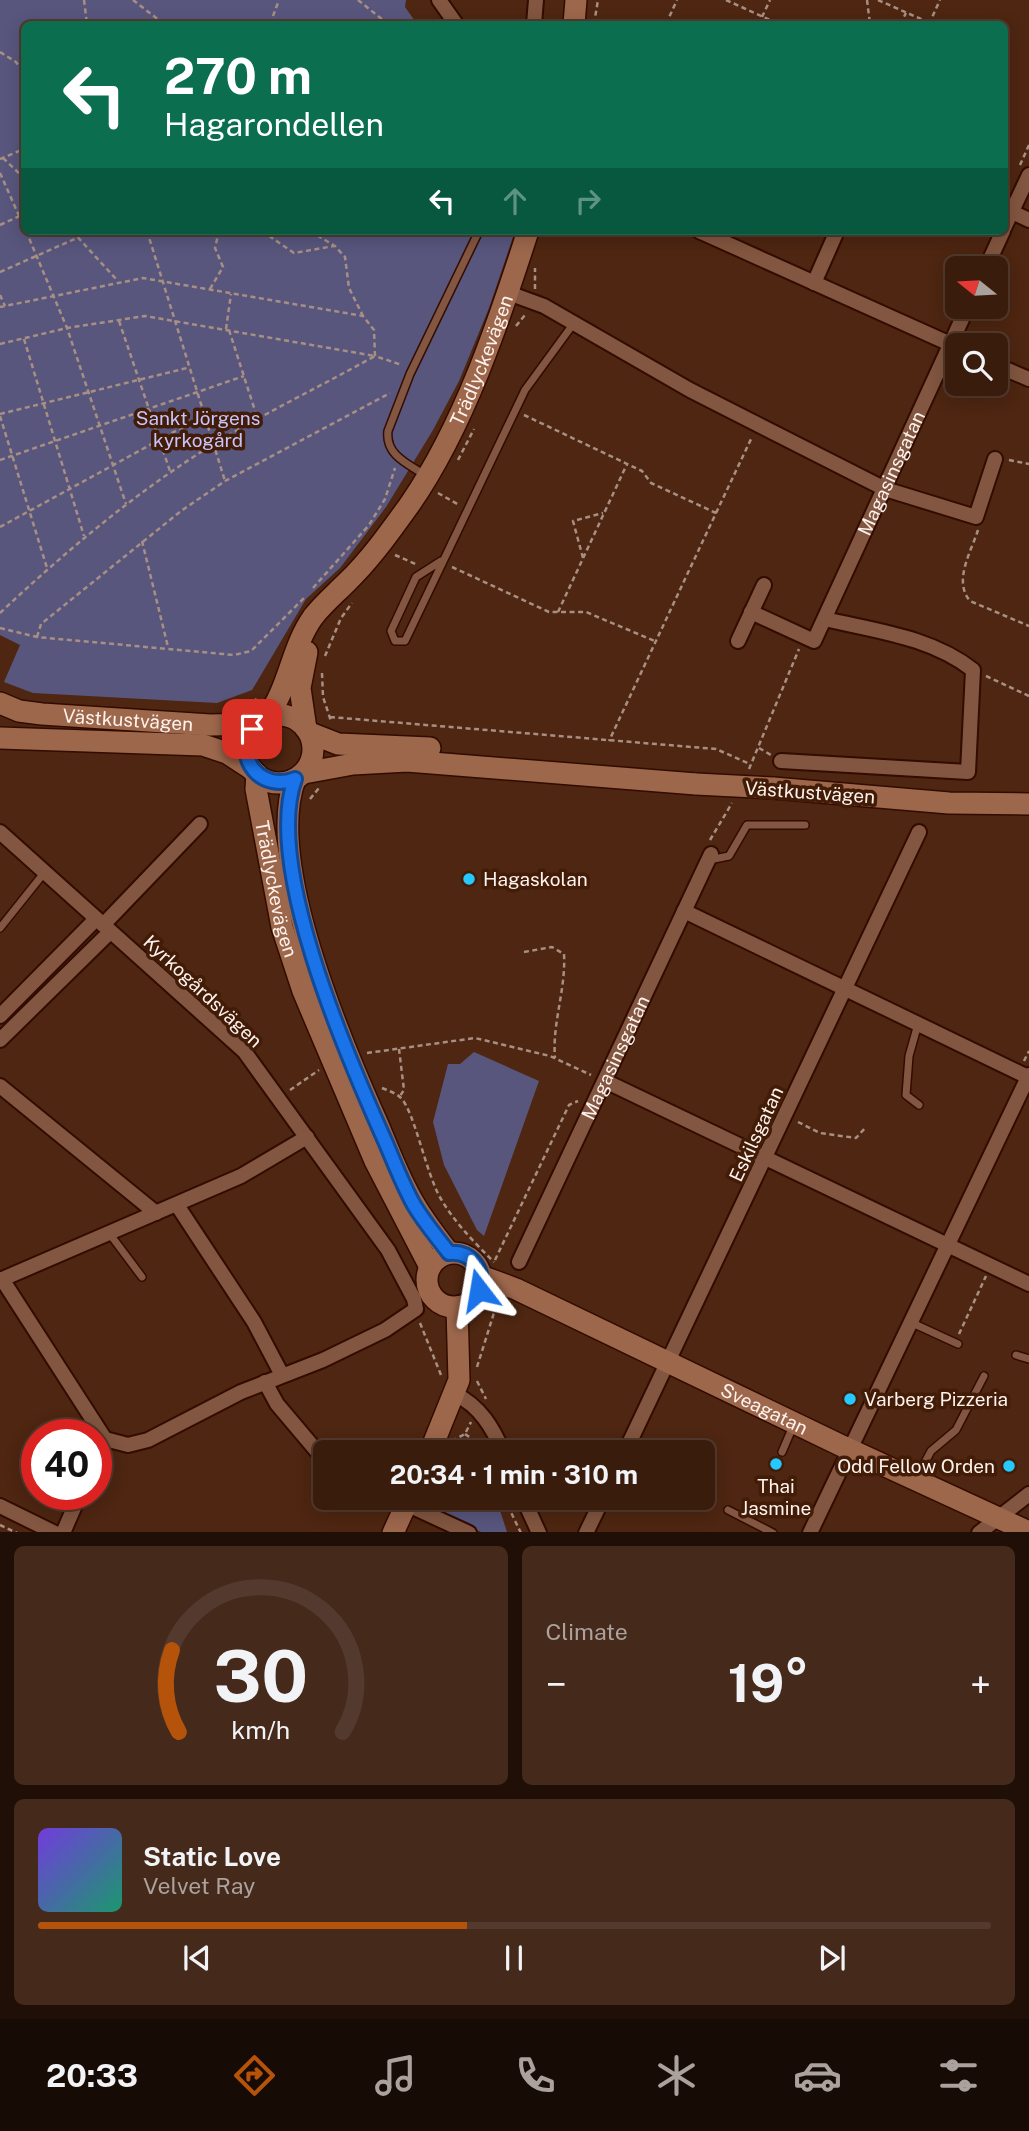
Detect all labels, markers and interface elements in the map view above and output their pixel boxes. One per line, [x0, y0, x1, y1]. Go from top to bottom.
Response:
text: 270 m [164, 47, 312, 105]
icon: left [49, 49, 140, 140]
text: Hagarondellen [164, 106, 384, 143]
icon: left [423, 182, 461, 220]
icon: ahead [496, 182, 534, 220]
icon: right [569, 182, 607, 220]
north arrow [945, 256, 1008, 318]
map controls [945, 256, 1008, 396]
street label: Trädlyckevägen [445, 292, 517, 430]
button: search [945, 333, 1008, 396]
park label: Sankt Jörgens kyrkogård [136, 407, 260, 451]
street label: Magasinsgatan [853, 407, 929, 539]
pin [222, 699, 282, 759]
street label: Västkustvägen [62, 704, 194, 735]
icon: arrive [233, 710, 271, 748]
street label: Västkustvägen [744, 776, 876, 808]
street label: Trädlyckevägen [251, 819, 302, 960]
place label: Hagaskolan [483, 868, 588, 890]
marker: Hagaskolan [461, 871, 477, 887]
street label: Kyrkogårdsvägen [139, 930, 267, 1052]
street label: Magasinsgatan [577, 992, 654, 1123]
street label: Eskilsgatan [724, 1083, 788, 1185]
position arrow [442, 1253, 516, 1327]
street label: Sveagatan [717, 1378, 811, 1439]
place label: Varberg Pizzeria [864, 1388, 1008, 1410]
marker: Varberg Pizzeria [842, 1391, 858, 1407]
speed limit sign: 40 [21, 1419, 112, 1510]
place label: Odd Fellow Orden [837, 1455, 995, 1477]
marker: Thai Jasmine [768, 1456, 784, 1472]
marker: Odd Fellow Orden [1001, 1458, 1017, 1474]
text: 20:34 · 1 min · 310 m [390, 1459, 638, 1490]
place label: Thai Jasmine [741, 1475, 811, 1519]
text: Climate [546, 1618, 628, 1645]
text: 30 [213, 1633, 308, 1718]
text: 19° [728, 1653, 809, 1714]
text: − [546, 1662, 567, 1707]
text: + [970, 1662, 991, 1707]
text: km/h [231, 1714, 290, 1744]
text: Static Love [143, 1841, 281, 1872]
text: Velvet Ray [143, 1872, 255, 1899]
icon: previous [178, 1939, 216, 1977]
icon: pause [495, 1939, 533, 1977]
icon: next [813, 1939, 851, 1977]
icon: directions [230, 2051, 279, 2100]
icon: music [371, 2051, 420, 2100]
icon: phone [511, 2051, 560, 2100]
icon: climate [652, 2051, 701, 2100]
icon: car [793, 2051, 842, 2100]
icon: filters [934, 2051, 983, 2100]
text: 20:33 [46, 2057, 138, 2094]

